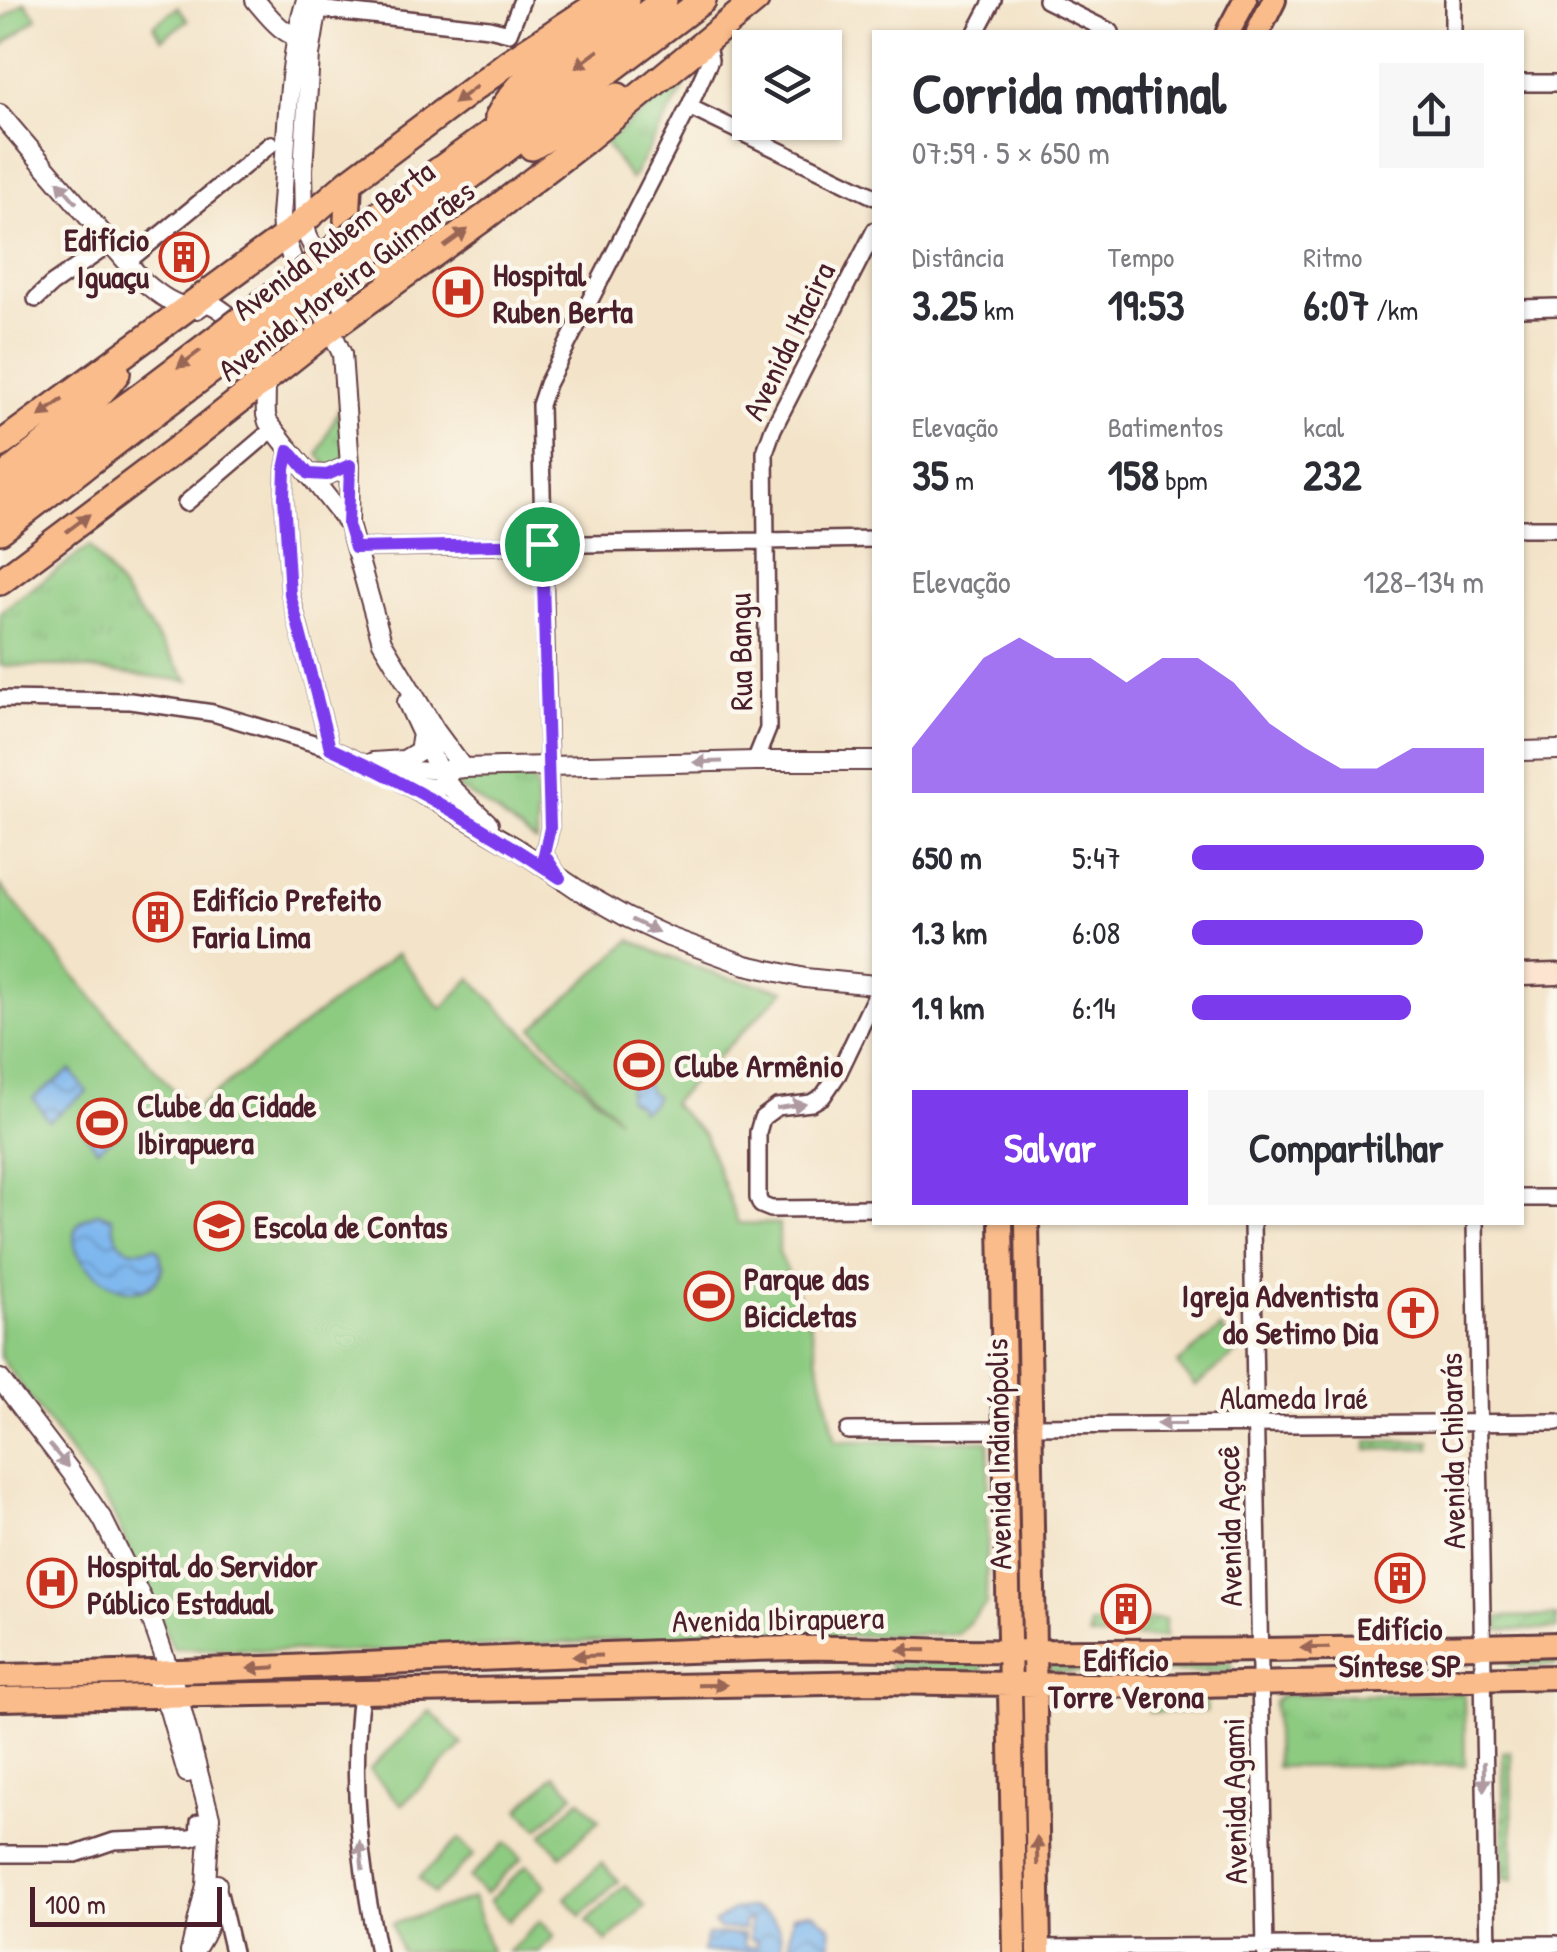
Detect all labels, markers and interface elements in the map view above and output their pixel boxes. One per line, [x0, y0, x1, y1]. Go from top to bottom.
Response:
map controls [732, 30, 842, 140]
button: layers [732, 30, 842, 140]
one-way arrow [574, 48, 600, 69]
text: Corrida matinal [912, 56, 1226, 130]
button: share [1379, 63, 1484, 168]
one-way arrow [453, 84, 479, 105]
text: 07:59 · 5 × 650 m [912, 131, 1110, 174]
street label: Avenida Rubem Berta [223, 150, 443, 330]
street label: Avenida Moreira Guimarães [209, 169, 483, 391]
one-way arrow [57, 180, 79, 205]
place label: Edifício Iguaçu [64, 218, 149, 299]
one-way arrow [443, 229, 469, 248]
building icon: Edifício Iguaçu [158, 231, 210, 283]
text: Distância [912, 238, 1004, 276]
text: Tempo [1108, 238, 1174, 276]
text: Ritmo [1303, 238, 1362, 276]
place label: Hospital Ruben Berta [493, 253, 633, 333]
street label: Avenida Itacira [731, 255, 845, 427]
hospital icon: Hospital Ruben Berta [432, 266, 484, 318]
text: 3.25 [912, 276, 977, 333]
text: 19:53 [1108, 276, 1185, 333]
text: 6:07 [1303, 276, 1369, 333]
text: km [977, 291, 1014, 329]
text: /km [1369, 291, 1418, 329]
one-way arrow [176, 348, 202, 368]
one-way arrow [38, 398, 65, 417]
text: Elevação [912, 408, 998, 446]
text: Batimentos [1108, 408, 1223, 446]
text: kcal [1303, 408, 1344, 446]
text: 35 [912, 446, 949, 503]
text: 158 [1108, 446, 1159, 503]
text: 232 [1303, 446, 1361, 503]
text: m [949, 461, 974, 499]
text: bpm [1159, 461, 1208, 499]
pin [500, 502, 585, 587]
one-way arrow [65, 514, 91, 534]
icon: arrive [515, 517, 570, 572]
text: Elevação [912, 560, 1011, 603]
text: 128–134 m [1363, 560, 1484, 603]
street label: Rua Bangu [717, 593, 763, 711]
one-way arrow [691, 755, 723, 771]
text: 650 m [912, 836, 982, 879]
text: 5:47 [1072, 836, 1121, 879]
place label: Edifício Prefeito Faria Lima [192, 878, 381, 958]
building icon: Edifício Prefeito Faria Lima [132, 891, 184, 943]
text: 1.3 km [912, 911, 987, 954]
text: 6:08 [1072, 911, 1120, 954]
one-way arrow [630, 918, 660, 934]
text: 1.9 km [912, 986, 985, 1029]
text: 6:14 [1072, 986, 1116, 1029]
sports icon: Clube Armênio [613, 1039, 665, 1091]
place label: Clube Armênio [674, 1044, 843, 1087]
place label: Clube da Cidade Ibirapuera [137, 1084, 317, 1165]
button: Salvar [912, 1090, 1188, 1205]
button: Compartilhar [1208, 1090, 1484, 1205]
sports icon: Clube da Cidade Ibirapuera [76, 1097, 128, 1149]
one-way arrow [776, 1098, 807, 1113]
school or university icon: Escola de Contas [193, 1200, 245, 1252]
place label: Escola de Contas [254, 1205, 448, 1248]
place label: Parque das Bicicletas [744, 1257, 869, 1337]
sports icon: Parque das Bicicletas [683, 1270, 735, 1322]
place label: Igreja Adventista do Setimo Dia [1182, 1274, 1378, 1354]
church icon: Igreja Adventista do Setimo Dia [1387, 1287, 1439, 1339]
street label: Avenida Indianópolis [974, 1338, 1022, 1570]
street label: Avenida Chibarás [1429, 1353, 1475, 1549]
street label: Alameda Iraé [1220, 1376, 1369, 1419]
one-way arrow [1154, 1417, 1186, 1433]
one-way arrow [48, 1444, 69, 1469]
street label: Avenida Açocê [1206, 1445, 1252, 1607]
place label: Hospital do Servidor Público Estadual [87, 1544, 318, 1624]
building icon: Edifício Síntese SP [1374, 1552, 1426, 1604]
hospital icon: Hospital do Servidor Público Estadual [26, 1557, 78, 1609]
building icon: Edifício Torre Verona [1100, 1583, 1152, 1635]
street label: Avenida Ibirapuera [672, 1596, 884, 1642]
place label: Edifício Síntese SP [1339, 1607, 1461, 1687]
place label: Edifício Torre Verona [1047, 1638, 1204, 1718]
one-way arrow [895, 1641, 927, 1657]
one-way arrow [1299, 1641, 1331, 1657]
one-way arrow [570, 1649, 602, 1665]
one-way arrow [246, 1660, 278, 1676]
one-way arrow [697, 1677, 729, 1693]
street label: Avenida Agami [1211, 1717, 1257, 1885]
one-way arrow [1477, 1761, 1493, 1793]
one-way arrow [1029, 1834, 1045, 1866]
one-way arrow [353, 1840, 369, 1871]
scale bar [30, 1882, 222, 1926]
text: 100 m [45, 1885, 106, 1923]

